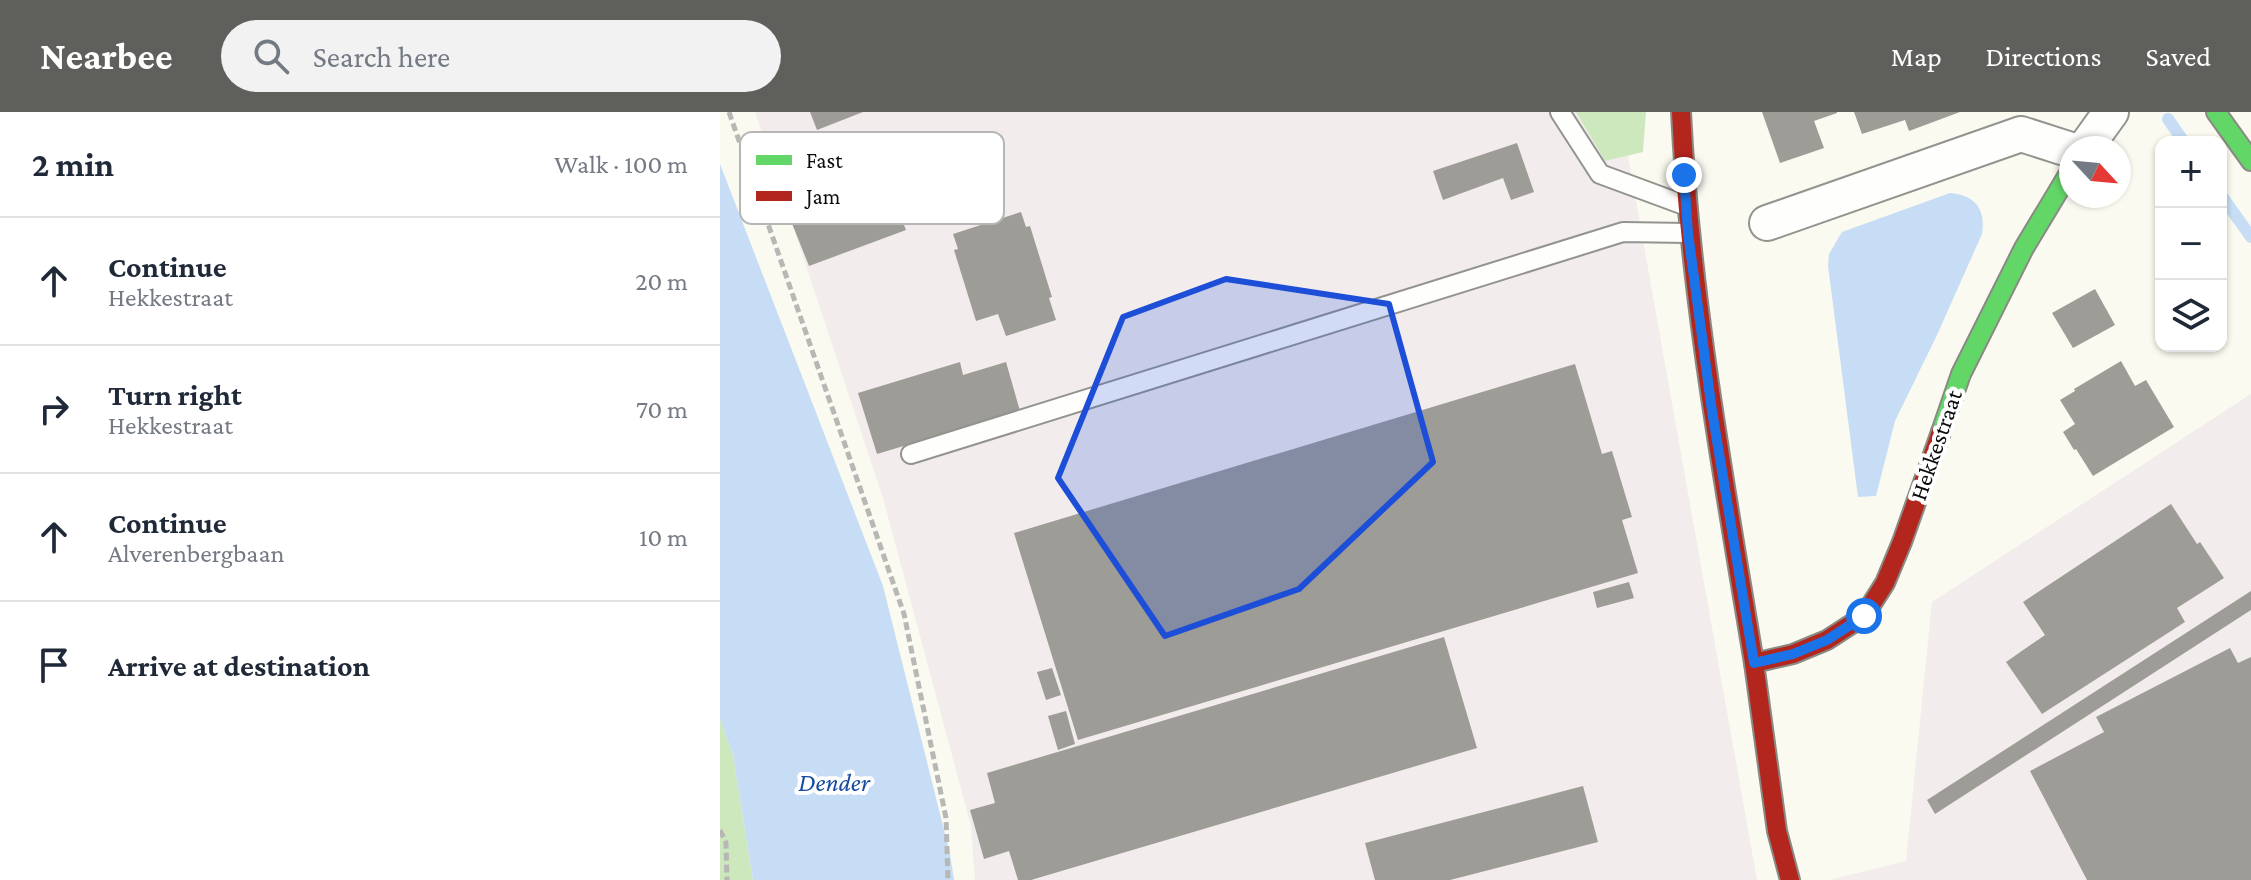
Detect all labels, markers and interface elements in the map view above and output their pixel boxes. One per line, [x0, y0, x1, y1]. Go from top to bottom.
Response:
search box [221, 20, 781, 92]
icon: search [249, 34, 293, 78]
text: Nearbee [40, 35, 173, 77]
text: Search here [313, 40, 450, 73]
text: Map [1891, 41, 1942, 72]
text: Directions [1986, 41, 2101, 72]
text: Saved [2145, 41, 2211, 72]
legend [740, 132, 1004, 224]
north arrow [2059, 136, 2131, 208]
map controls [2155, 136, 2227, 352]
button: + [2155, 136, 2227, 208]
text: 2 min [32, 146, 114, 183]
text: Fast [806, 148, 843, 173]
text: Walk · 100 m [554, 150, 688, 179]
route end [1666, 157, 1702, 193]
text: Jam [804, 184, 841, 209]
button: − [2155, 208, 2227, 280]
text: Continue [108, 250, 227, 283]
icon: ahead [32, 259, 76, 303]
text: 20 m [635, 267, 688, 296]
button: layers [2155, 280, 2227, 352]
text: Hekkestraat [108, 283, 233, 312]
text: Turn right [108, 378, 242, 411]
street label: Hekkestraat [1904, 385, 1967, 504]
icon: right [32, 387, 76, 431]
text: 70 m [636, 395, 688, 424]
text: Hekkestraat [108, 411, 233, 440]
text: Continue [108, 506, 227, 539]
icon: ahead [32, 515, 76, 559]
text: 10 m [639, 523, 688, 552]
text: Alverenbergbaan [108, 539, 284, 568]
route start [1846, 598, 1882, 634]
icon: arrive [32, 643, 76, 687]
text: Arrive at destination [108, 649, 370, 682]
water label: Dender [798, 768, 871, 797]

